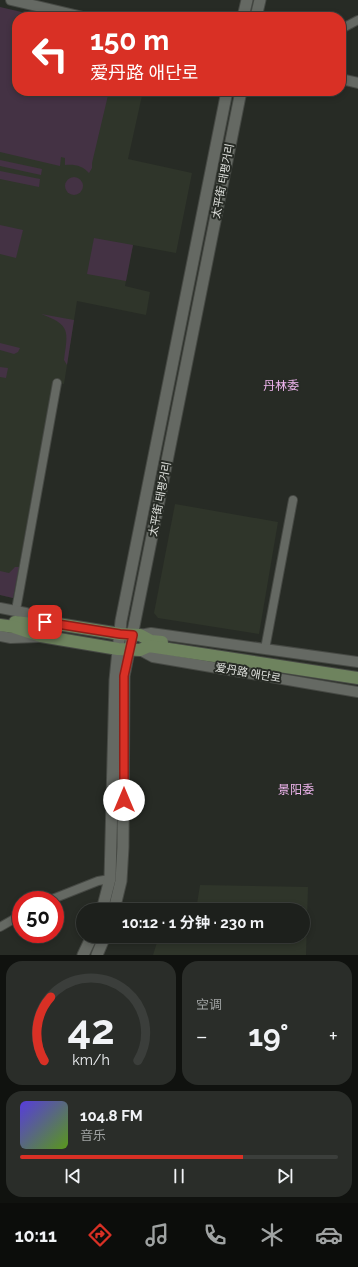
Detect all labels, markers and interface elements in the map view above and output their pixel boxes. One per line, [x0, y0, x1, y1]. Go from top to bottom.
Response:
text: 150 m [90, 24, 169, 57]
icon: left [24, 28, 76, 80]
text: 爱丹路 애단로 [90, 62, 198, 83]
street label: 太平街 태평거리 [209, 142, 237, 220]
district label: 丹林委 [263, 379, 299, 393]
street label: 太平街 태평거리 [146, 460, 174, 538]
pin [28, 605, 62, 639]
icon: arrive [34, 611, 56, 633]
street label: 爱丹路 애단로 [214, 661, 282, 685]
position arrow [103, 779, 145, 821]
district label: 景阳委 [278, 783, 314, 797]
speed limit sign: 50 [12, 891, 64, 943]
text: 10:12 · 1 分钟 · 230 m [122, 914, 264, 932]
text: 空调 [196, 997, 222, 1012]
text: 42 [67, 1005, 115, 1054]
text: 19° [248, 1018, 288, 1053]
text: − [196, 1023, 208, 1049]
text: + [329, 1023, 338, 1049]
text: km/h [72, 1052, 110, 1068]
text: 104.8 FM [80, 1107, 143, 1125]
text: 音乐 [80, 1128, 106, 1143]
icon: previous [62, 1165, 84, 1187]
icon: pause [168, 1165, 190, 1187]
icon: next [274, 1165, 296, 1187]
icon: directions [86, 1221, 114, 1249]
icon: music [143, 1221, 171, 1249]
icon: phone [201, 1221, 229, 1249]
icon: climate [258, 1221, 286, 1249]
icon: car [315, 1221, 343, 1249]
text: 10:11 [15, 1225, 57, 1246]

